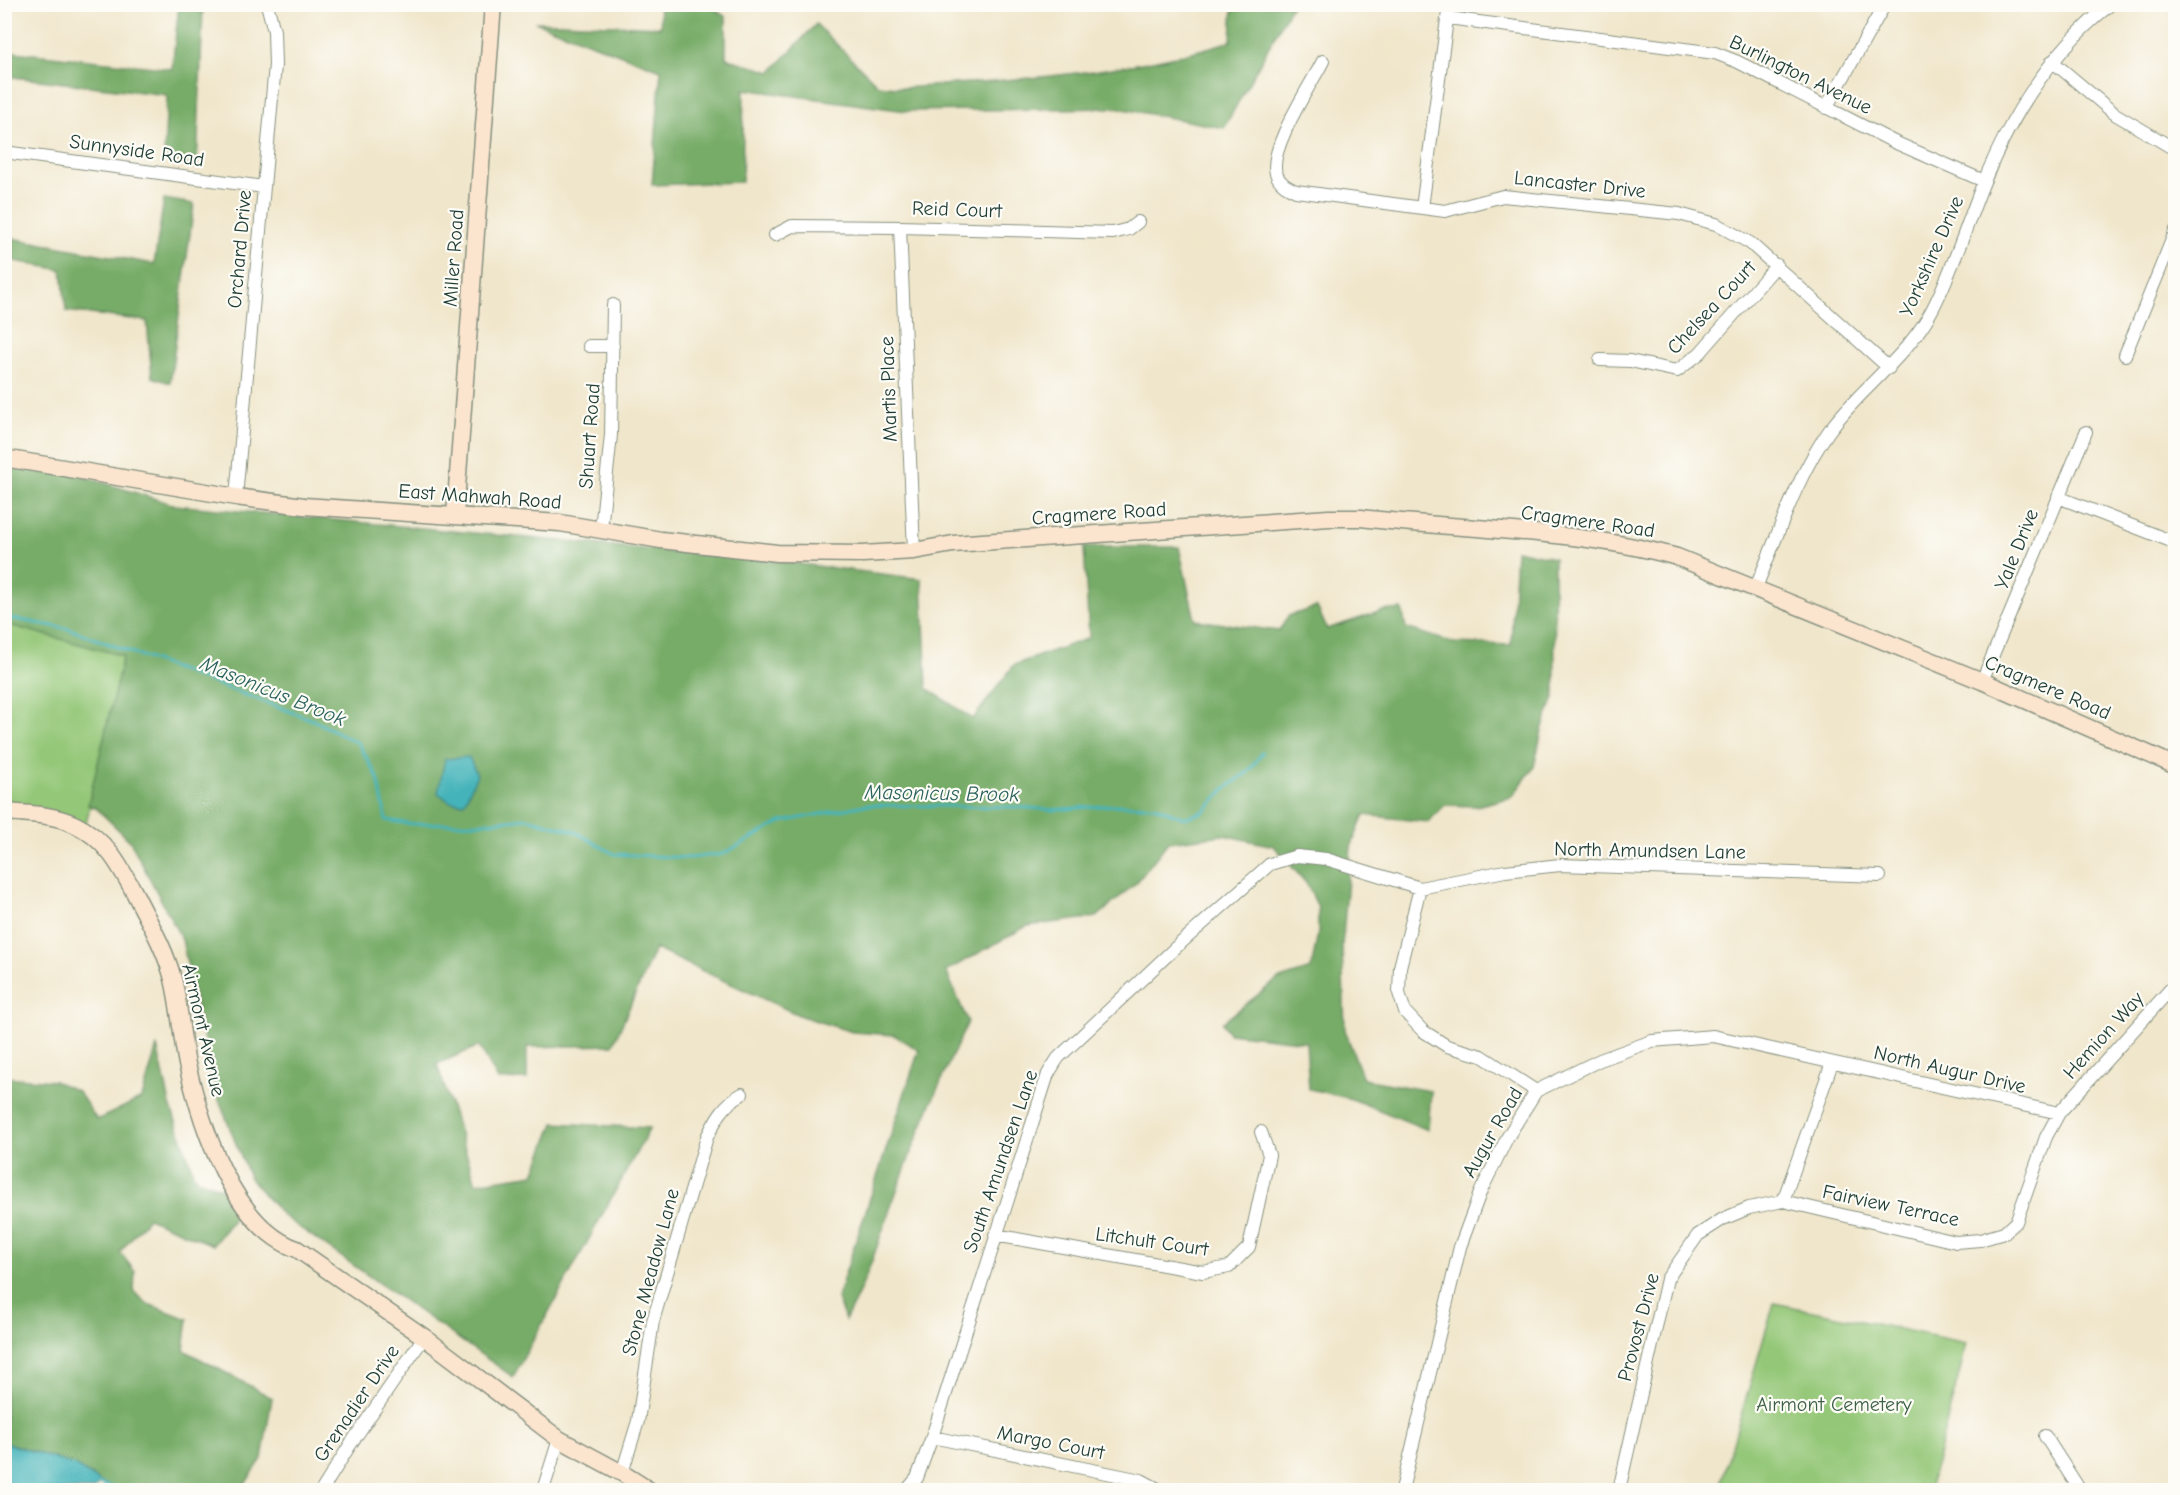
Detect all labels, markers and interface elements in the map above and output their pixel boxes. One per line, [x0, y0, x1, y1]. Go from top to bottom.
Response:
street label: Burlington Avenue [1726, 30, 1876, 119]
street label: Sunnyside Road [68, 130, 206, 171]
street label: Lancaster Drive [1513, 166, 1647, 203]
street label: Orchard Drive [223, 189, 256, 309]
street label: Yorkshire Drive [1895, 192, 1968, 320]
street label: Reid Court [911, 196, 1004, 223]
street label: Miller Road [439, 208, 468, 308]
street label: Chelsea Court [1662, 255, 1761, 359]
street label: Martis Place [875, 336, 902, 442]
street label: Shuart Road [574, 382, 605, 490]
street label: East Mahwah Road [398, 479, 562, 514]
street label: Cragmere Road [1031, 497, 1167, 530]
street label: Cragmere Road [1520, 501, 1656, 542]
street label: Yale Drive [1990, 505, 2043, 593]
water label: Masonicus Brook [196, 651, 350, 731]
street label: Cragmere Road [1981, 651, 2114, 724]
water label: Masonicus Brook [863, 780, 1020, 806]
street label: North Amundsen Lane [1554, 837, 1746, 864]
street label: Airmont Avenue [177, 961, 230, 1099]
street label: Hemion Way [2058, 987, 2148, 1084]
street label: North Augur Drive [1872, 1041, 2028, 1098]
street label: South Amundsen Lane [958, 1067, 1043, 1256]
street label: Augur Road [1457, 1083, 1528, 1182]
street label: Fairview Terrace [1820, 1180, 1961, 1231]
street label: Stone Meadow Lane [617, 1186, 684, 1358]
street label: Litchult Court [1094, 1222, 1211, 1261]
street label: Provost Drive [1613, 1270, 1664, 1384]
street label: Grenadier Drive [309, 1340, 404, 1466]
park label: Airmont Cemetery [1756, 1393, 1912, 1416]
street label: Margo Court [995, 1421, 1108, 1464]

